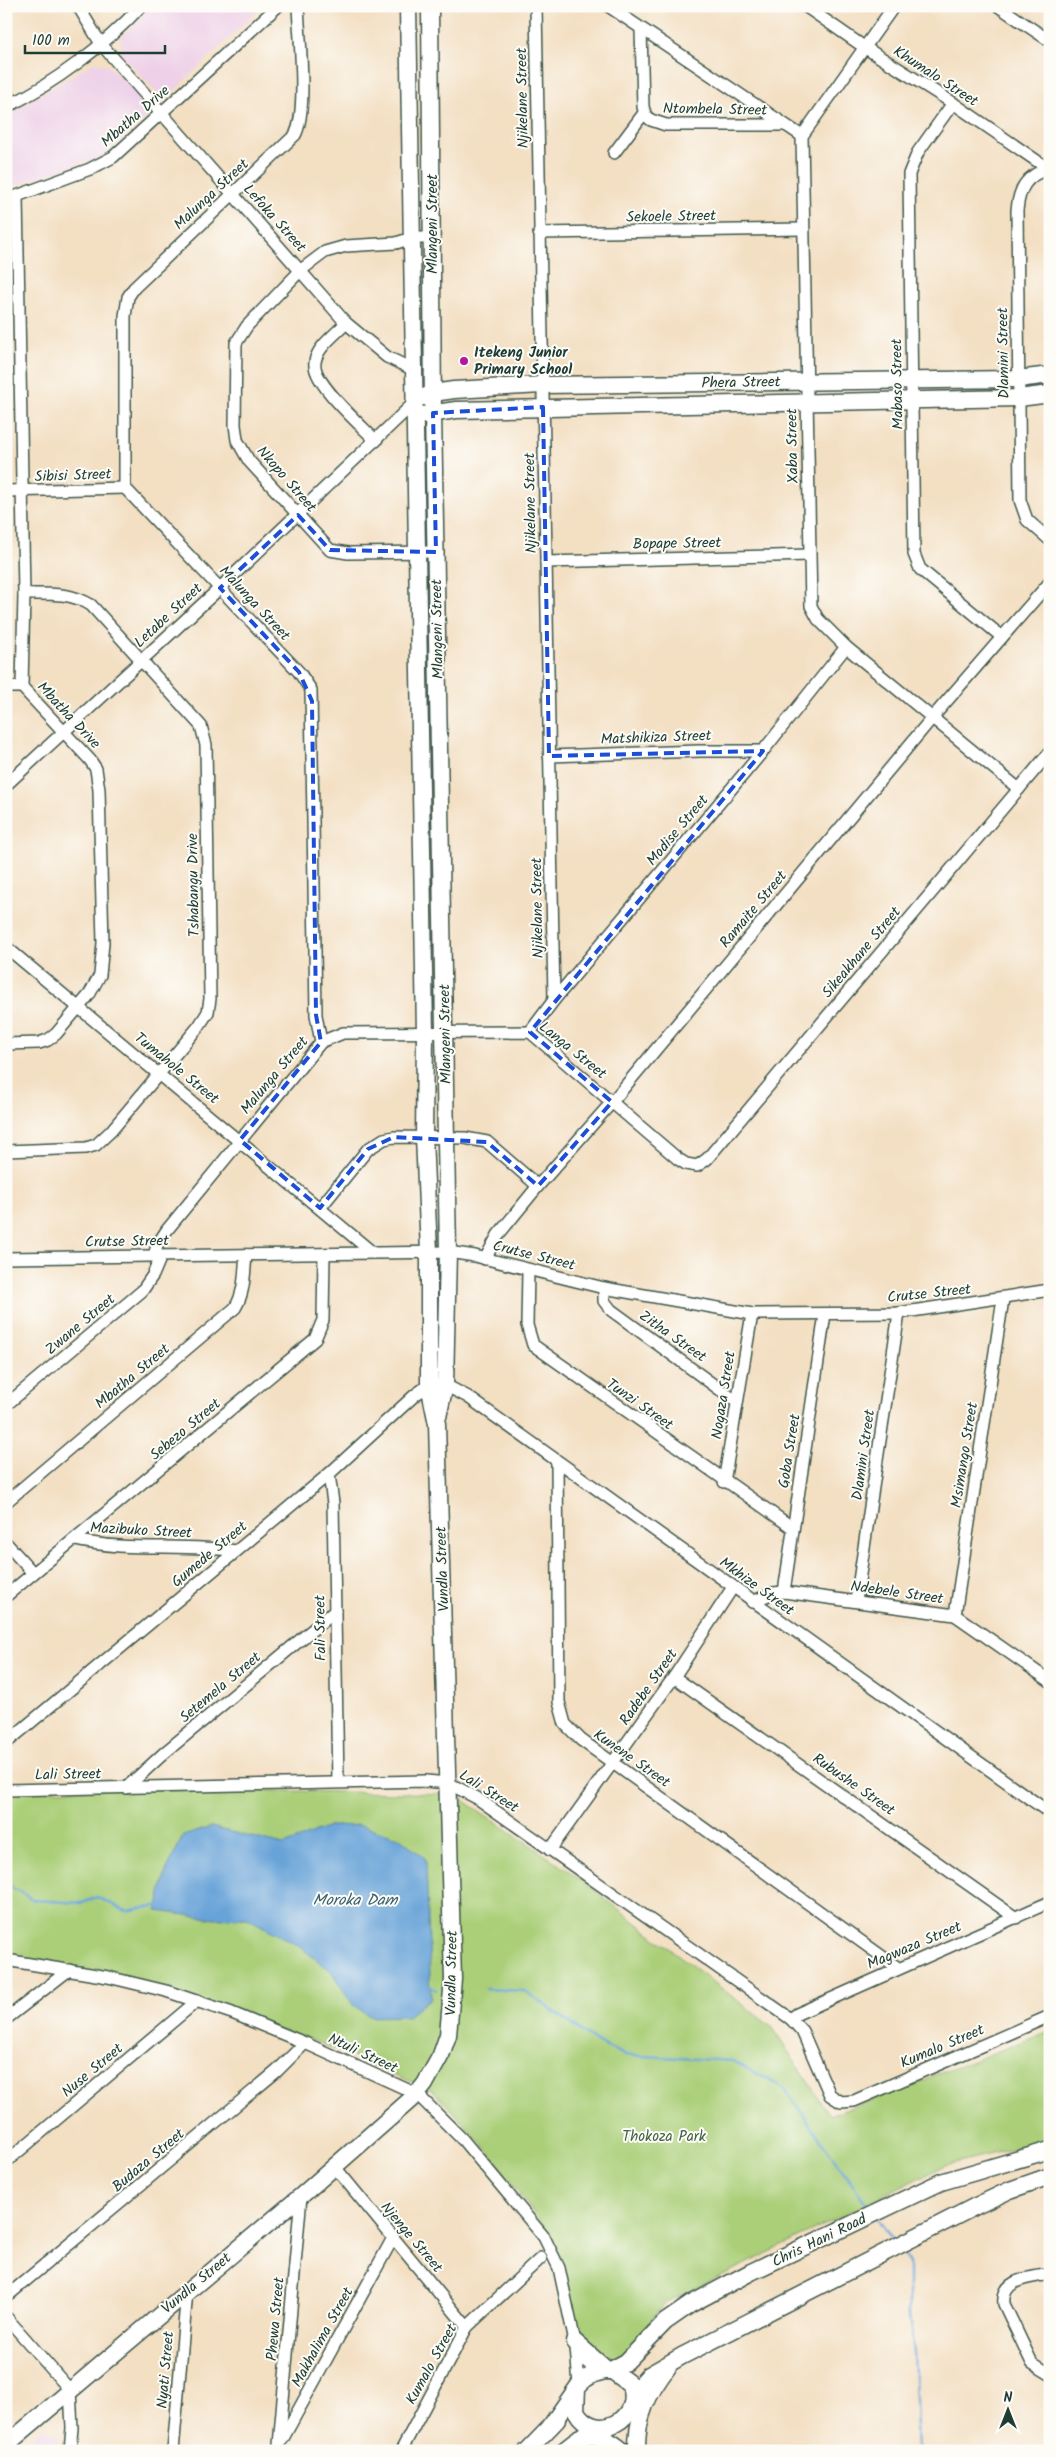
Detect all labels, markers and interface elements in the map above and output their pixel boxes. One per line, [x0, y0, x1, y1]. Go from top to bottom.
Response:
scale bar [25, 22, 165, 54]
text: 100 m [32, 29, 70, 53]
street label: Khumalo Street [888, 40, 983, 114]
street label: Njikelane Street [510, 47, 536, 149]
street label: Mbatha Drive [96, 80, 176, 154]
street label: Ntombela Street [663, 97, 767, 123]
street label: Malunga Street [168, 153, 255, 236]
street label: Mlangeni Street [421, 174, 445, 274]
street label: Lefoka Street [237, 179, 312, 259]
street label: Sekoele Street [626, 204, 716, 230]
street label: Dlamini Street [991, 307, 1017, 399]
street label: Mabaso Street [885, 338, 911, 430]
place label: Itekeng Junior Primary School [474, 341, 572, 382]
marker: Itekeng Junior Primary School [458, 355, 470, 367]
street label: Phera Street [701, 370, 781, 396]
street label: Xaba Street [780, 408, 806, 484]
street label: Nkopo Street [250, 441, 322, 519]
street label: Njikelane Street [518, 452, 544, 554]
street label: Sibisi Street [34, 463, 112, 489]
street label: Bopape Street [633, 531, 722, 557]
street label: Malunga Street [213, 560, 296, 647]
street label: Letabe Street [129, 577, 209, 654]
street label: Mlangeni Street [425, 579, 451, 679]
street label: Mbatha Drive [31, 676, 106, 755]
street label: Matshikiza Street [600, 724, 712, 752]
street label: Modise Street [641, 790, 715, 872]
street label: Tshabangu Drive [181, 833, 207, 937]
street label: Njikelane Street [525, 857, 551, 959]
street label: Ramaite Street [714, 865, 794, 954]
street label: Sikeakhane Street [816, 901, 907, 1004]
street label: Mlangeni Street [433, 984, 459, 1084]
street label: Langa Street [533, 1016, 612, 1086]
street label: Tumahole Street [129, 1027, 224, 1111]
street label: Malunga Street [235, 1031, 315, 1120]
street label: Crutse Street [85, 1229, 169, 1255]
street label: Crutse Street [490, 1234, 578, 1278]
street label: Crutse Street [886, 1278, 972, 1310]
street label: Zwane Street [40, 1288, 121, 1361]
street label: Zitha Street [634, 1305, 711, 1369]
street label: Mbatha Street [90, 1338, 176, 1415]
street label: Nogaza Street [705, 1349, 743, 1441]
street label: Tunzi Street [601, 1373, 678, 1437]
street label: Sebezo Street [145, 1393, 227, 1467]
street label: Msimango Street [945, 1400, 985, 1510]
street label: Dlamini Street [846, 1408, 882, 1502]
street label: Goba Street [772, 1412, 808, 1490]
street label: Gumede Street [166, 1515, 253, 1594]
street label: Mazibuko Street [89, 1516, 193, 1546]
street label: Vundla Street [430, 1526, 456, 1612]
street label: Mkhize Street [714, 1551, 799, 1622]
street label: Ndebele Street [849, 1575, 945, 1611]
street label: Fali Street [308, 1594, 334, 1661]
street label: Radebe Street [614, 1644, 684, 1731]
street label: Setemela Street [174, 1646, 267, 1729]
street label: Kunene Street [588, 1723, 675, 1794]
street label: Rubushe Street [807, 1747, 900, 1822]
street label: Lali Street [35, 1762, 102, 1788]
street label: Lali Street [454, 1764, 523, 1820]
water label: Moroka Dam [313, 1888, 398, 1913]
street label: Magwaza Street [863, 1915, 966, 1977]
street label: Vundla Street [439, 1930, 465, 2016]
street label: Kumalo Street [896, 2018, 988, 2075]
street label: Ntuli Street [324, 2027, 402, 2081]
street label: Nuse Street [56, 2037, 129, 2104]
street label: Budaza Street [107, 2123, 191, 2199]
park label: Thokoza Park [622, 2125, 707, 2149]
street label: Njenge Street [374, 2197, 448, 2279]
street label: Chris Hani Road [768, 2207, 871, 2274]
street label: Vundla Street [156, 2247, 237, 2320]
street label: Phewa Street [260, 2276, 292, 2362]
street label: Makhalima Street [285, 2283, 360, 2392]
street label: Kumalo Street [400, 2319, 464, 2409]
street label: Nyati Street [151, 2330, 181, 2410]
north arrow [984, 2384, 1034, 2434]
text: N [1004, 2387, 1013, 2409]

